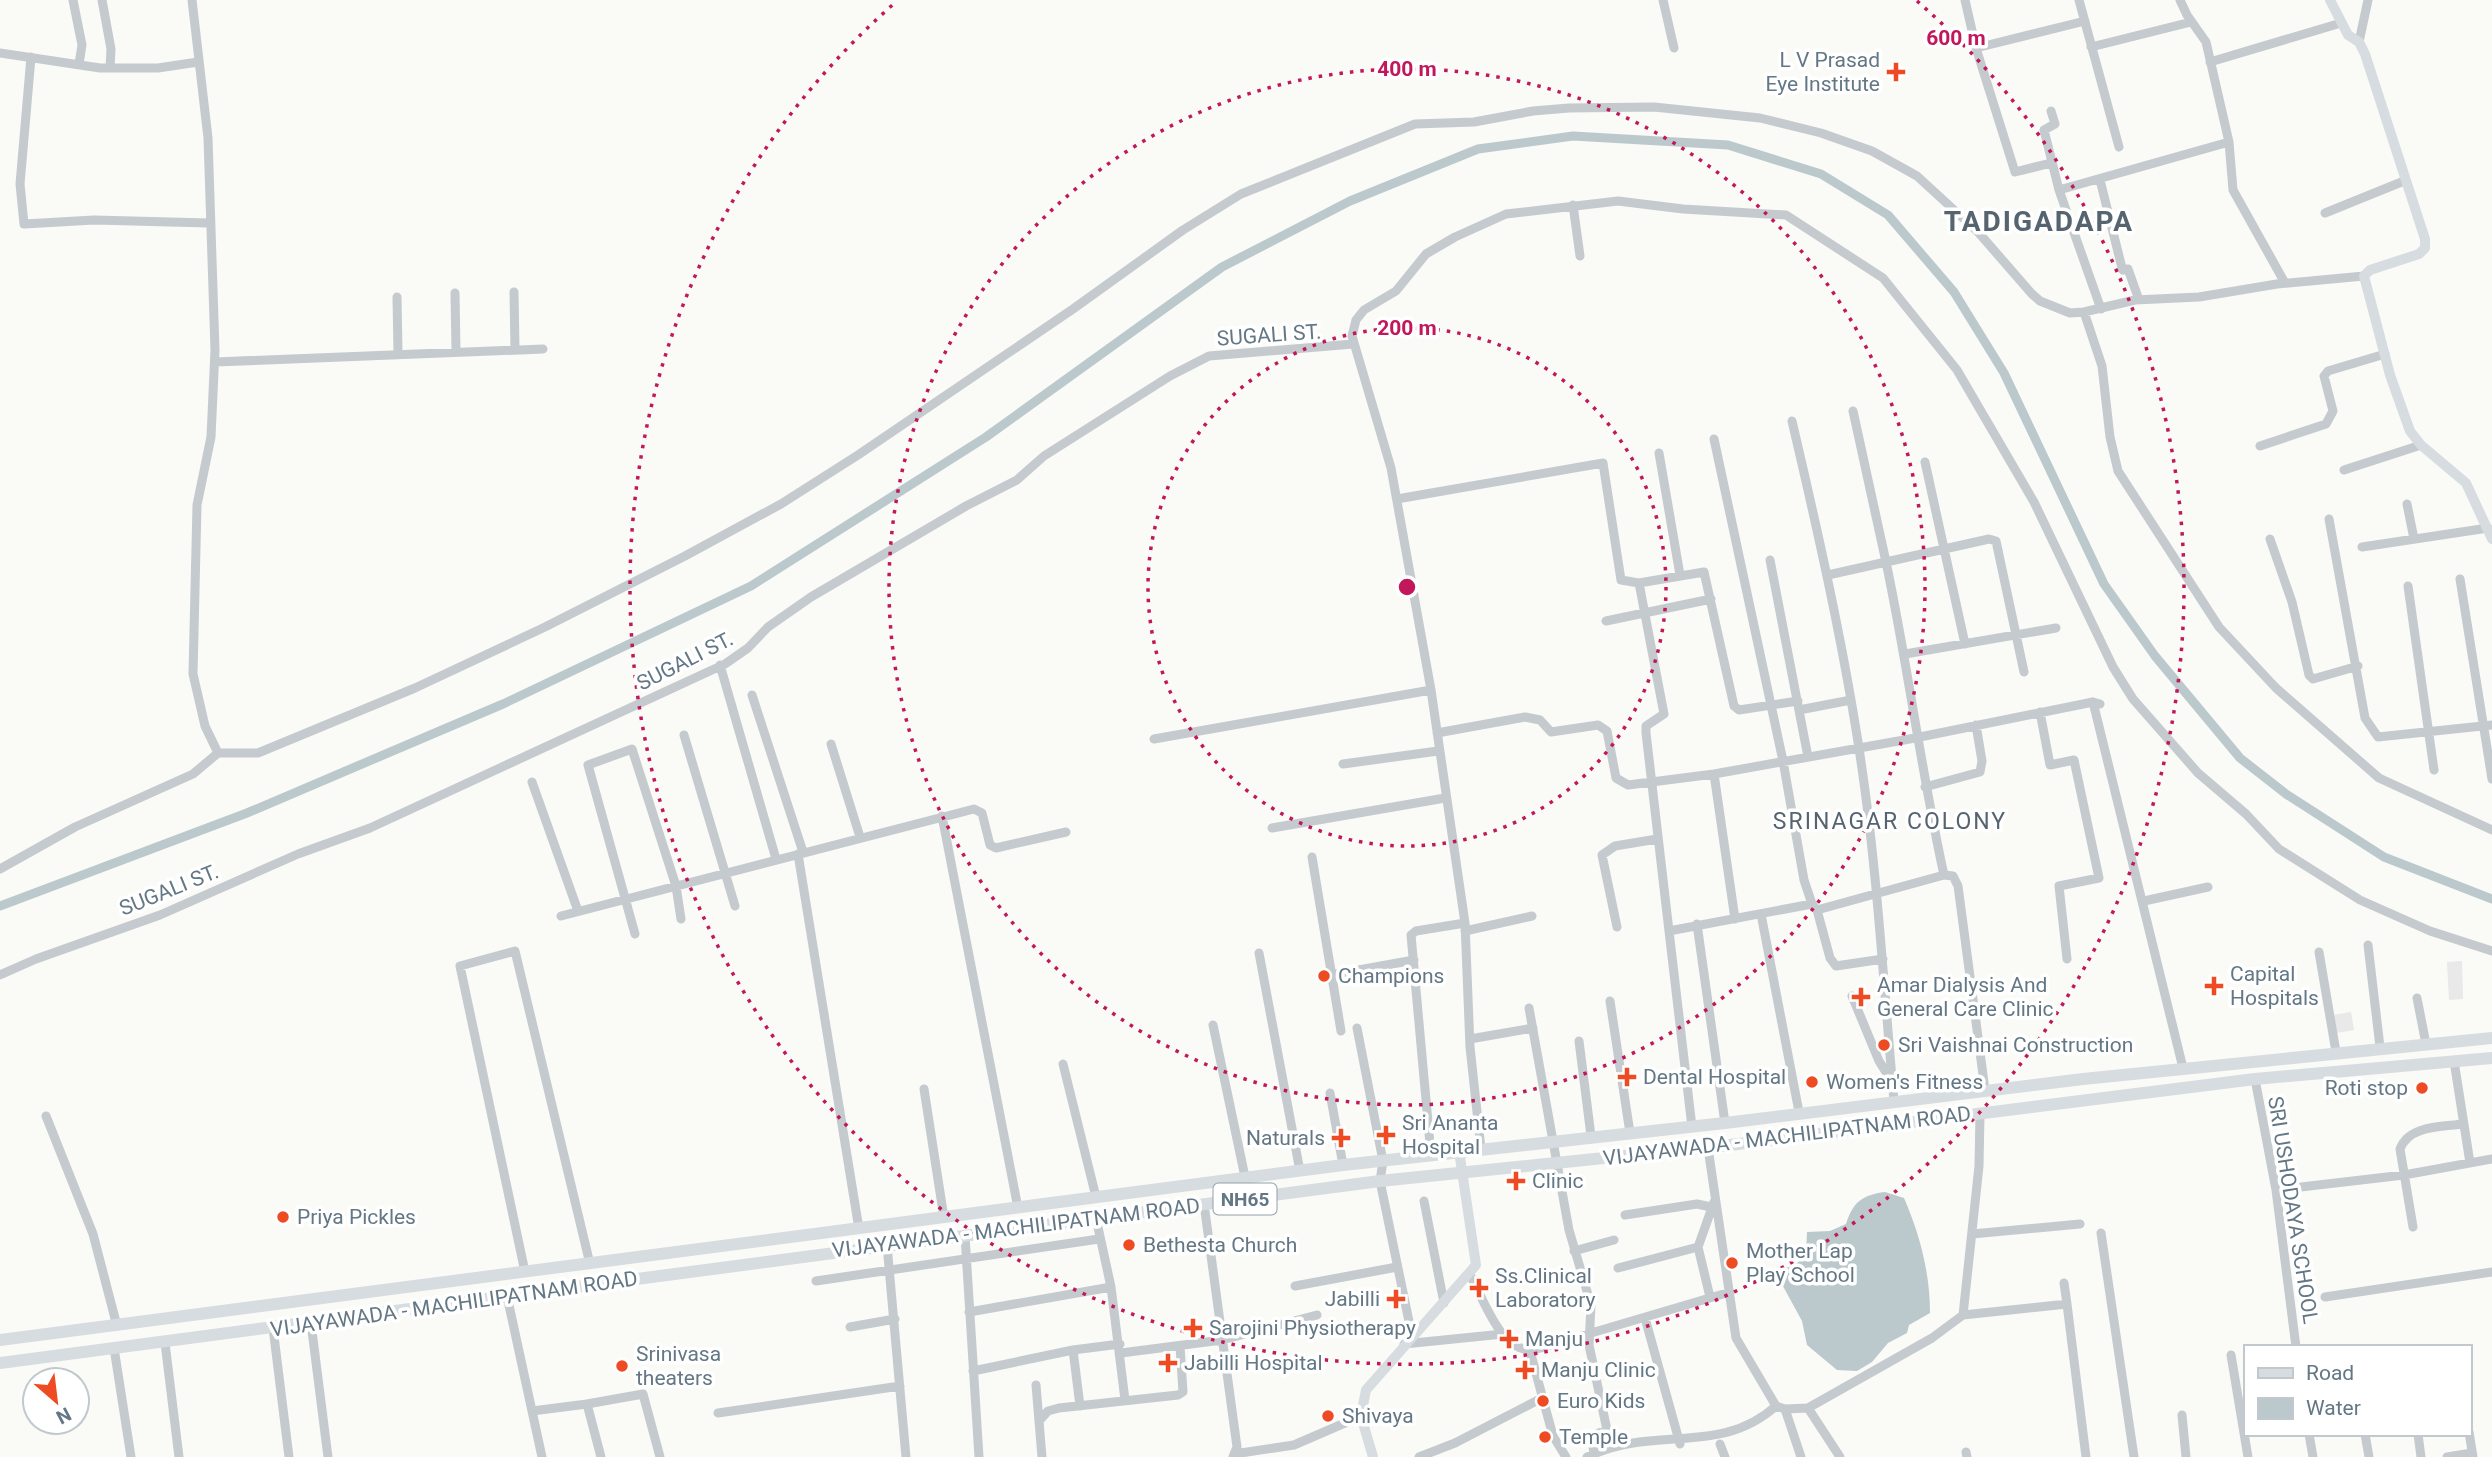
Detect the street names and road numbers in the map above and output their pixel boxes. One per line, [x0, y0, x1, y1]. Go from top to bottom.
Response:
street label: SUGALI ST. [1216, 319, 1322, 351]
street label: SUGALI ST. [633, 627, 737, 695]
street label: SUGALI ST. [116, 859, 222, 921]
street label: SRI USHODAYA SCHOOL [2263, 1095, 2323, 1325]
street label: VIJAYAWADA - MACHILIPATNAM ROAD [1602, 1102, 1972, 1170]
road number: NH65 [1214, 1184, 1276, 1214]
street label: VIJAYAWADA - MACHILIPATNAM ROAD [831, 1194, 1201, 1262]
street label: VIJAYAWADA - MACHILIPATNAM ROAD [269, 1266, 639, 1342]

